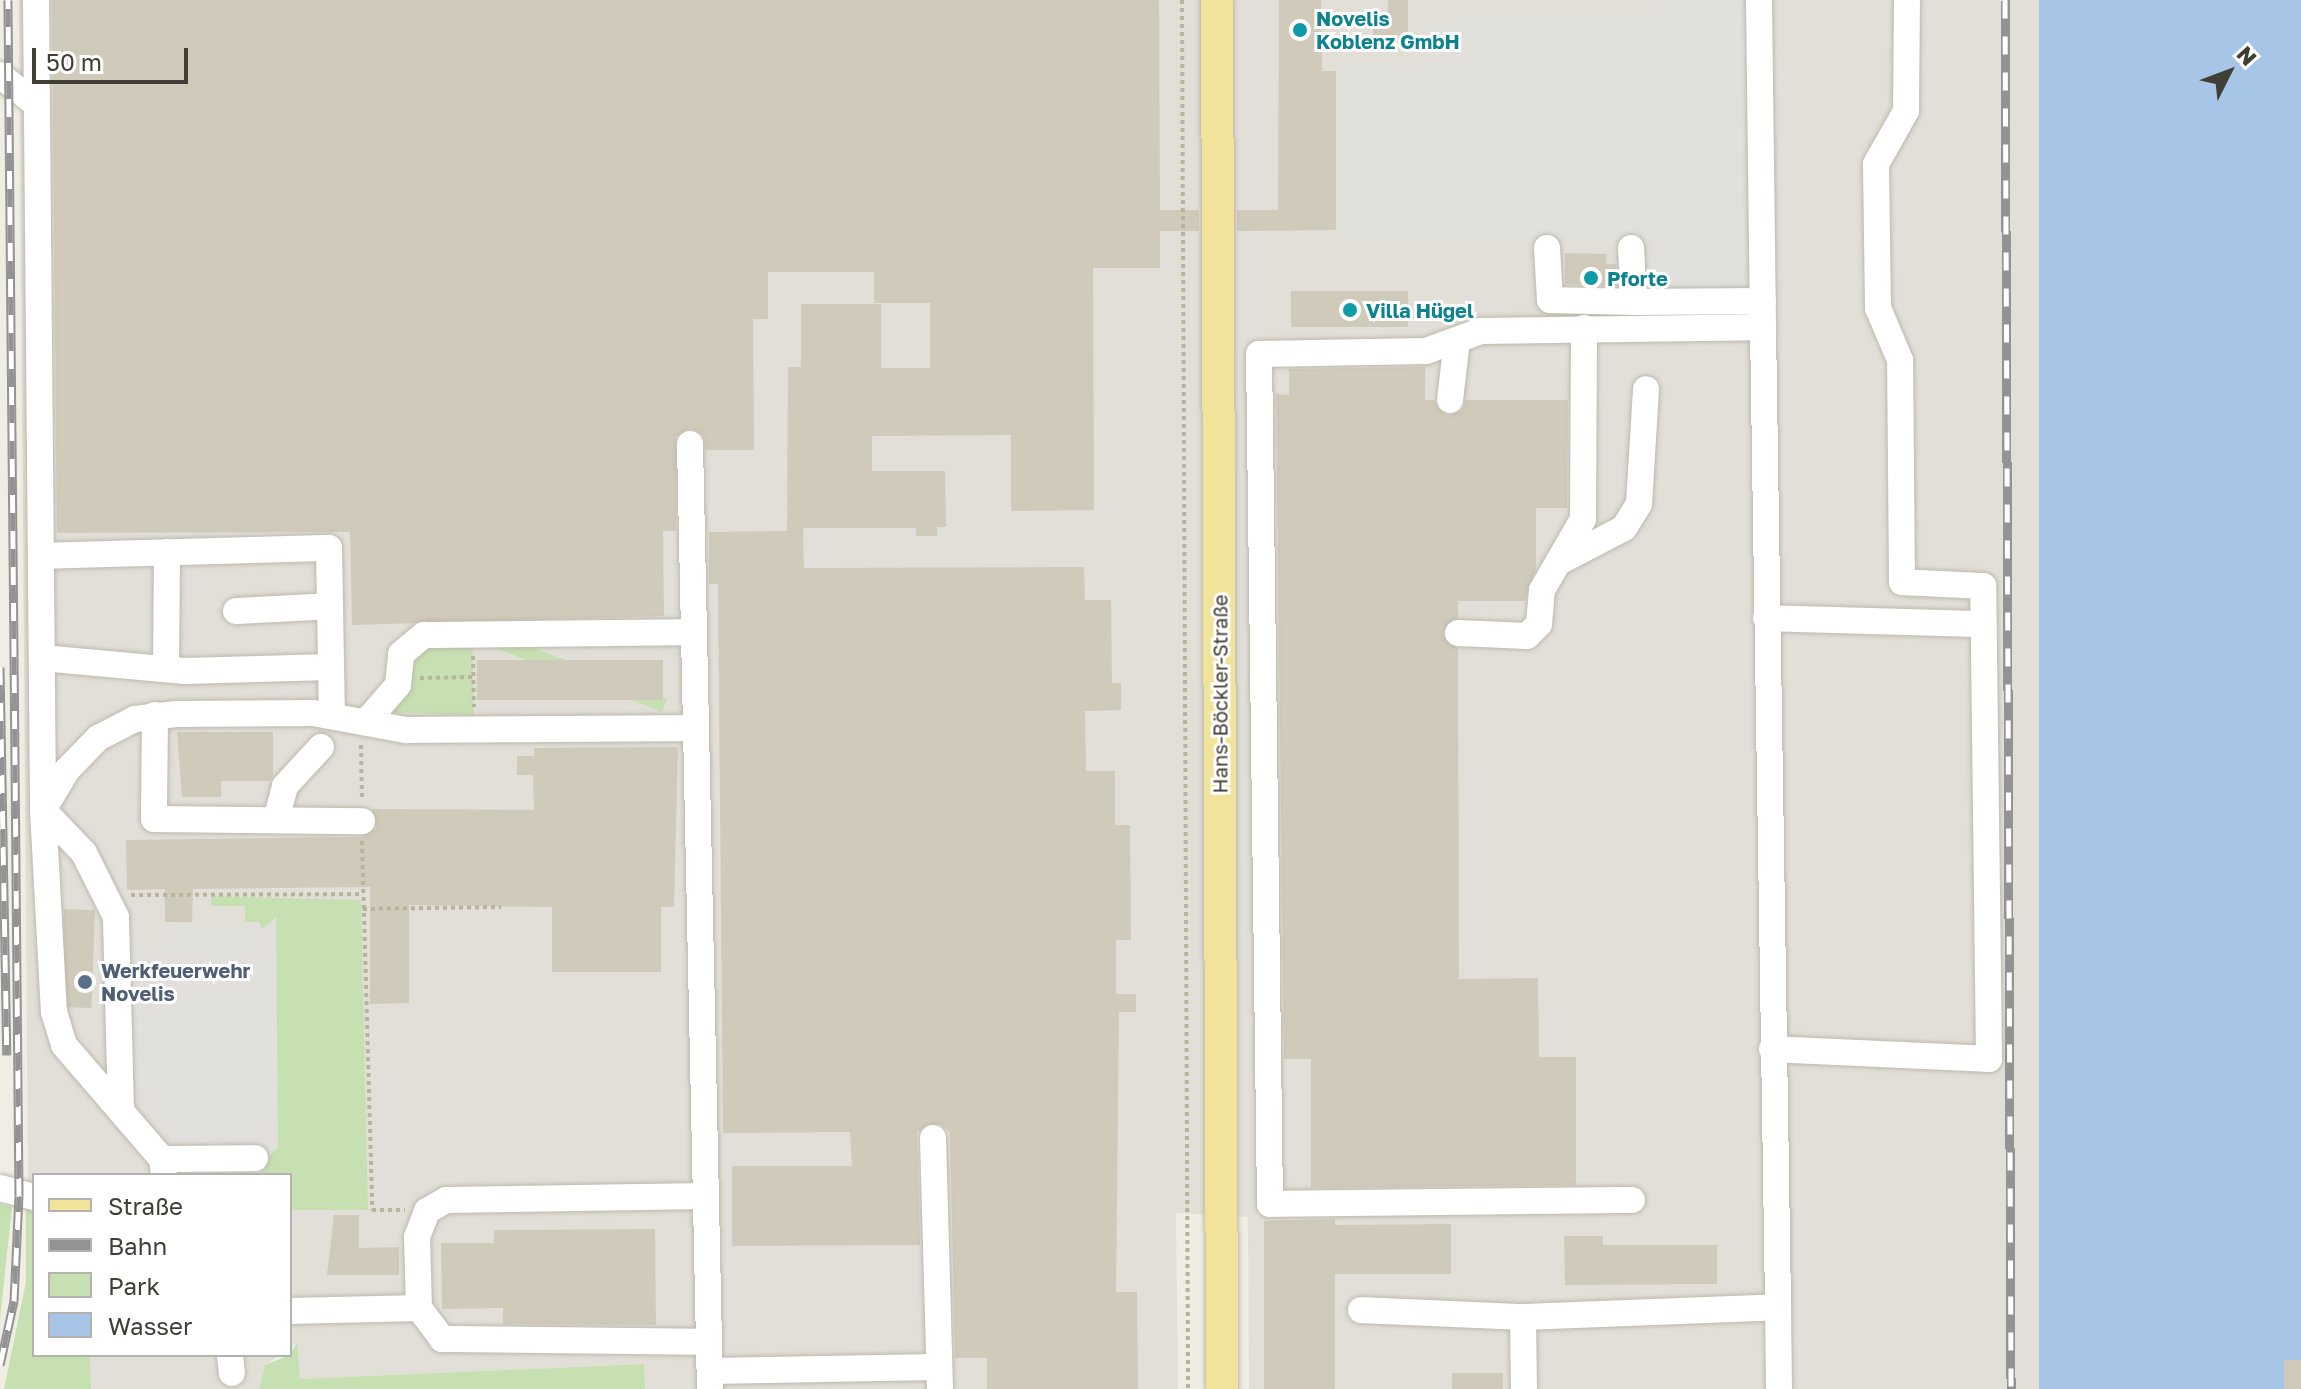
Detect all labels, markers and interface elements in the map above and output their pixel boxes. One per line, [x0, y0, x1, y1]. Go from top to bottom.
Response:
place label: Novelis Koblenz GmbH [1316, 6, 1460, 53]
marker: Novelis Koblenz GmbH [1291, 21, 1309, 39]
scale bar [36, 32, 192, 82]
north arrow [2189, 32, 2269, 112]
text: N [2232, 40, 2263, 71]
text: 50 m [46, 47, 102, 76]
place label: Pforte [1607, 266, 1668, 290]
marker: Pforte [1582, 269, 1600, 287]
place label: Villa Hügel [1366, 298, 1474, 322]
marker: Villa Hügel [1341, 301, 1359, 319]
street label: Hans-Böckler-Straße [1208, 594, 1232, 794]
place label: Werkfeuerwehr Novelis [101, 958, 250, 1005]
marker: Werkfeuerwehr Novelis [76, 973, 94, 991]
legend [32, 1173, 292, 1357]
text: Straße [108, 1191, 183, 1220]
text: Bahn [108, 1231, 167, 1260]
text: Park [108, 1271, 160, 1300]
text: Wasser [108, 1311, 192, 1340]

